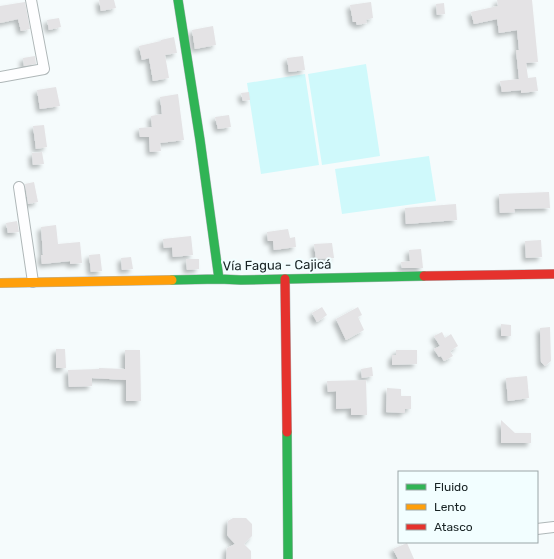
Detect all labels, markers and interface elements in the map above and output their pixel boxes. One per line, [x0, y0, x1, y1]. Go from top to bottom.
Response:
street label: Vía Fagua - Cajicá [223, 257, 331, 274]
legend [398, 471, 538, 543]
text: Fluido [434, 480, 468, 494]
text: Lento [434, 500, 466, 514]
text: Atasco [434, 520, 473, 534]

